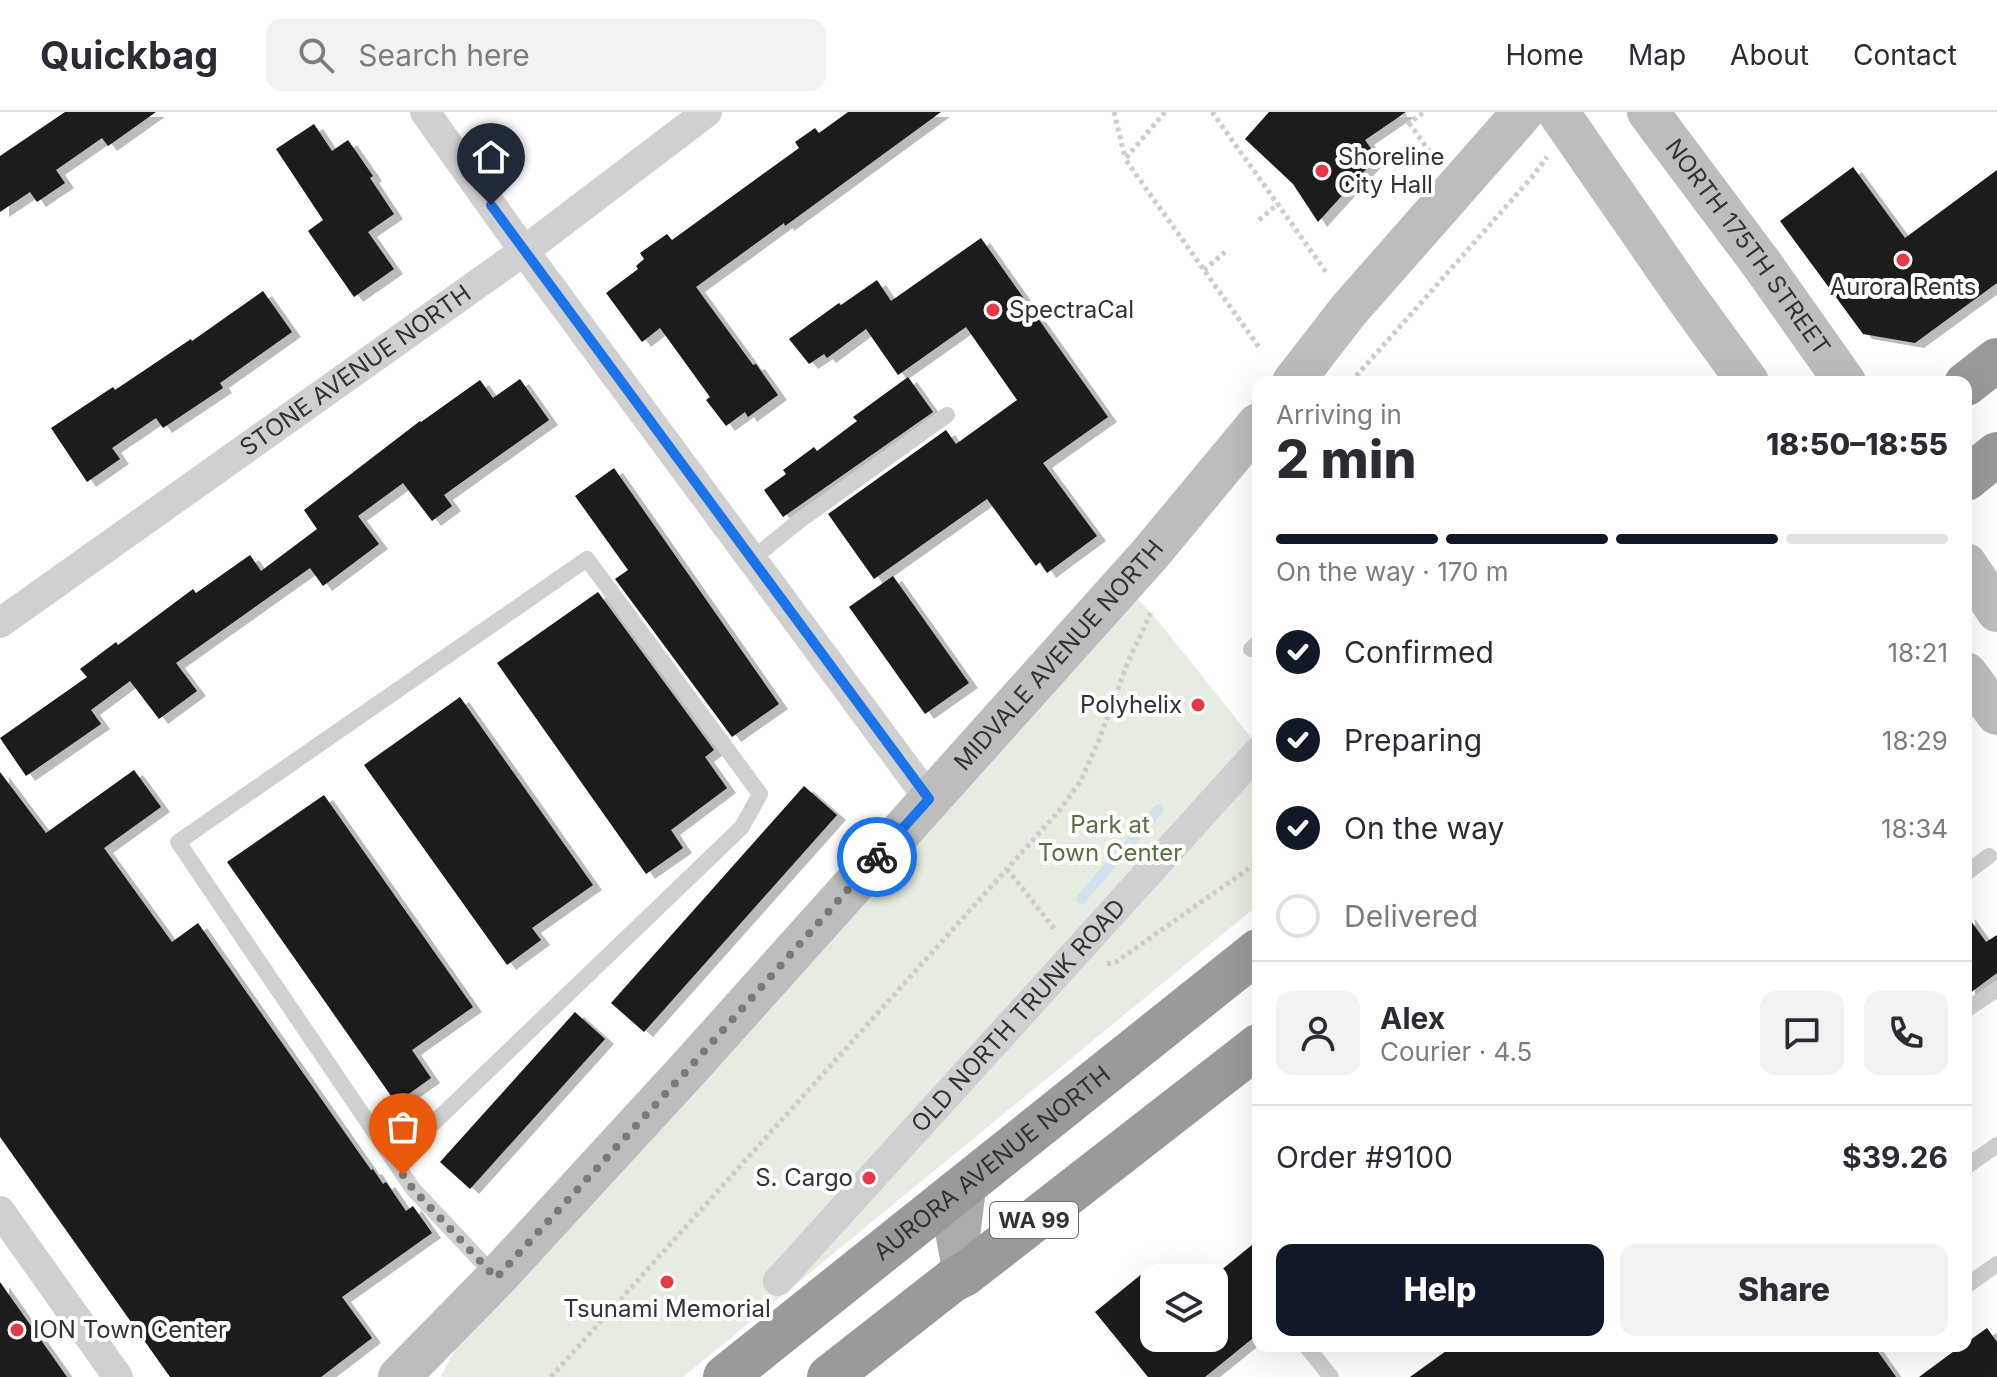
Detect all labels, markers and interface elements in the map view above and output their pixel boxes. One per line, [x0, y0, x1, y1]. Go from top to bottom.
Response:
search box [266, 19, 826, 91]
text: Quickbag [40, 32, 218, 78]
icon: search [294, 33, 338, 77]
text: Search here [358, 37, 530, 73]
text: Home [1505, 38, 1584, 72]
text: Map [1628, 38, 1686, 72]
text: About [1730, 38, 1809, 72]
text: Contact [1853, 38, 1957, 72]
pin [457, 123, 525, 205]
street label: NORTH 175TH STREET [1659, 133, 1837, 361]
icon: home [469, 135, 513, 179]
place label: Shoreline City Hall [1338, 142, 1444, 199]
marker: Shoreline City Hall [1313, 162, 1331, 180]
marker: Aurora Rents [1894, 251, 1912, 269]
place label: Aurora Rents [1830, 272, 1976, 301]
street label: STONE AVENUE NORTH [234, 278, 476, 462]
place label: SpectraCal [1009, 295, 1134, 324]
marker: SpectraCal [984, 301, 1002, 319]
text: Arriving in [1276, 399, 1402, 430]
text: 18:50–18:55 [1766, 426, 1948, 462]
text: 2 min [1276, 428, 1417, 491]
street label: MIDVALE AVENUE NORTH [948, 534, 1169, 776]
text: On the way · 170 m [1276, 556, 1509, 587]
icon: check [1276, 630, 1320, 674]
text: Confirmed [1344, 634, 1494, 670]
text: 18:21 [1887, 637, 1948, 668]
place label: Polyhelix [1080, 690, 1182, 719]
marker: Polyhelix [1189, 696, 1207, 714]
icon: check [1276, 718, 1320, 762]
text: Preparing [1344, 722, 1482, 758]
text: 18:29 [1882, 725, 1948, 756]
icon: check [1276, 806, 1320, 850]
park label: Park at Town Center [1038, 810, 1182, 867]
text: On the way [1344, 810, 1504, 846]
text: 18:34 [1881, 813, 1948, 844]
courier [837, 817, 917, 897]
icon: bike [855, 835, 899, 879]
street label: OLD NORTH TRUNK ROAD [905, 893, 1131, 1138]
text: Delivered [1344, 898, 1478, 934]
button: person [1276, 991, 1360, 1075]
button: chat [1760, 991, 1844, 1075]
button: phone [1864, 991, 1948, 1075]
text: Alex [1380, 1000, 1445, 1036]
text: Courier · 4.5 [1380, 1036, 1532, 1067]
street label: AURORA AVENUE NORTH [868, 1060, 1116, 1266]
pin [369, 1093, 437, 1175]
icon: bag [381, 1105, 425, 1149]
text: Order #9100 [1276, 1139, 1453, 1175]
text: $39.26 [1842, 1139, 1948, 1175]
place label: S. Cargo [755, 1163, 853, 1192]
marker: S. Cargo [860, 1169, 878, 1187]
road number: WA 99 [990, 1202, 1078, 1238]
button: Help [1276, 1244, 1604, 1336]
button: Share [1620, 1244, 1948, 1336]
map controls [1140, 1264, 1228, 1352]
button: layers [1140, 1264, 1228, 1352]
marker: Tsunami Memorial [658, 1273, 676, 1291]
place label: Tsunami Memorial [563, 1294, 771, 1323]
place label: ION Town Center [33, 1315, 227, 1344]
marker: ION Town Center [8, 1321, 26, 1339]

